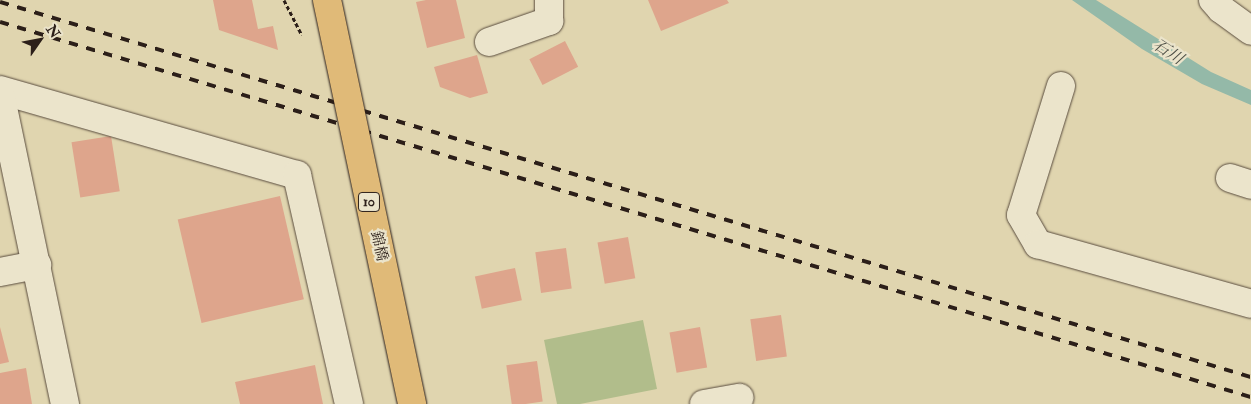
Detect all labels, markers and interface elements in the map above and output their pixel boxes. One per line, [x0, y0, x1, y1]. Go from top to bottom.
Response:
north arrow [15, 15, 65, 65]
text: N [42, 22, 64, 41]
water label: 石川 [1149, 35, 1187, 69]
road number: 10 [358, 190, 380, 213]
street label: 錦橋 [367, 229, 391, 263]

